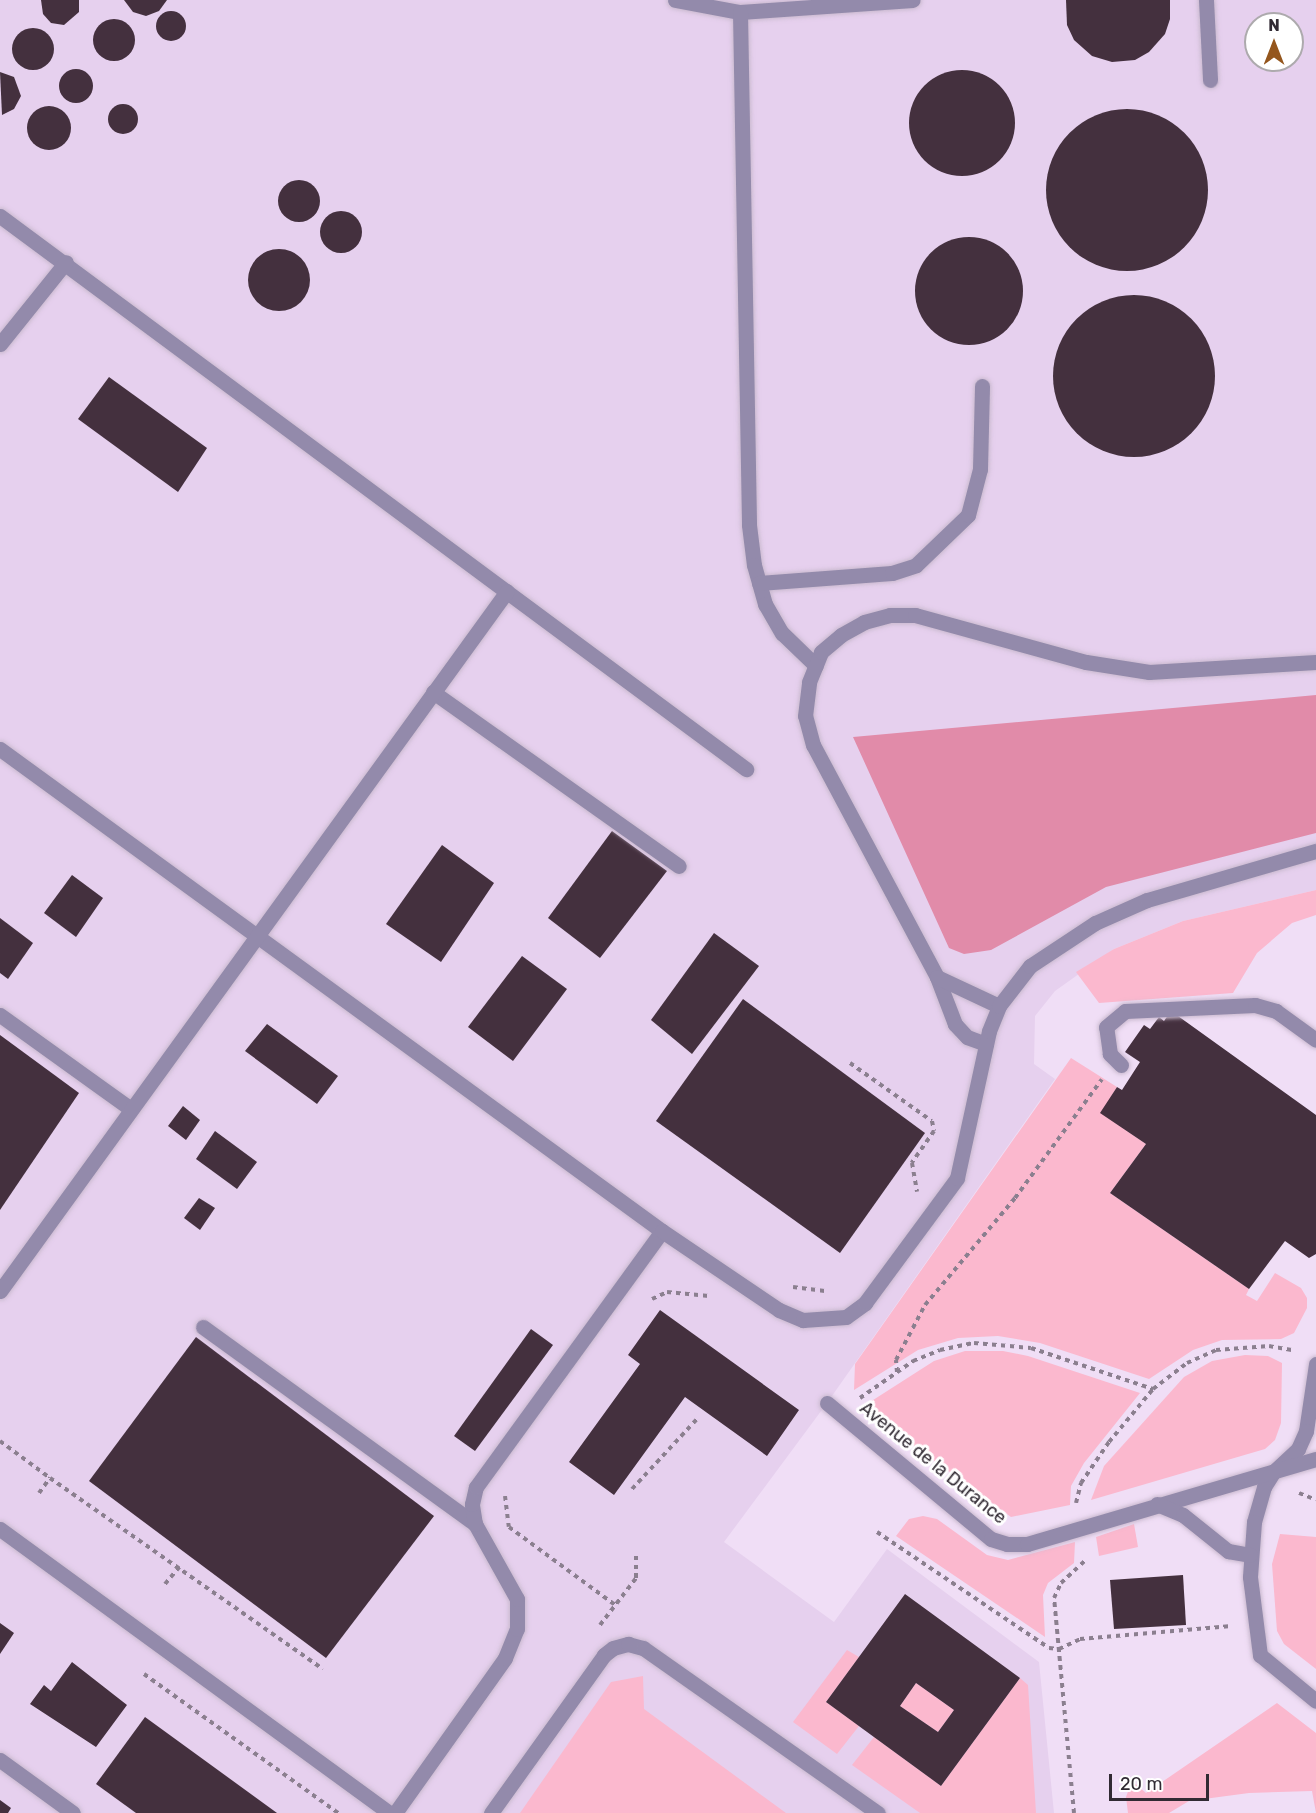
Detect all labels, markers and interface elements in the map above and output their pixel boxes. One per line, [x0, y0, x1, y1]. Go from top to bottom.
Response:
north arrow [1244, 12, 1304, 72]
text: N [1268, 16, 1280, 35]
street label: Avenue de la Durance [855, 1397, 1011, 1529]
scale bar [1112, 1762, 1212, 1800]
text: 20 m [1120, 1773, 1162, 1795]

